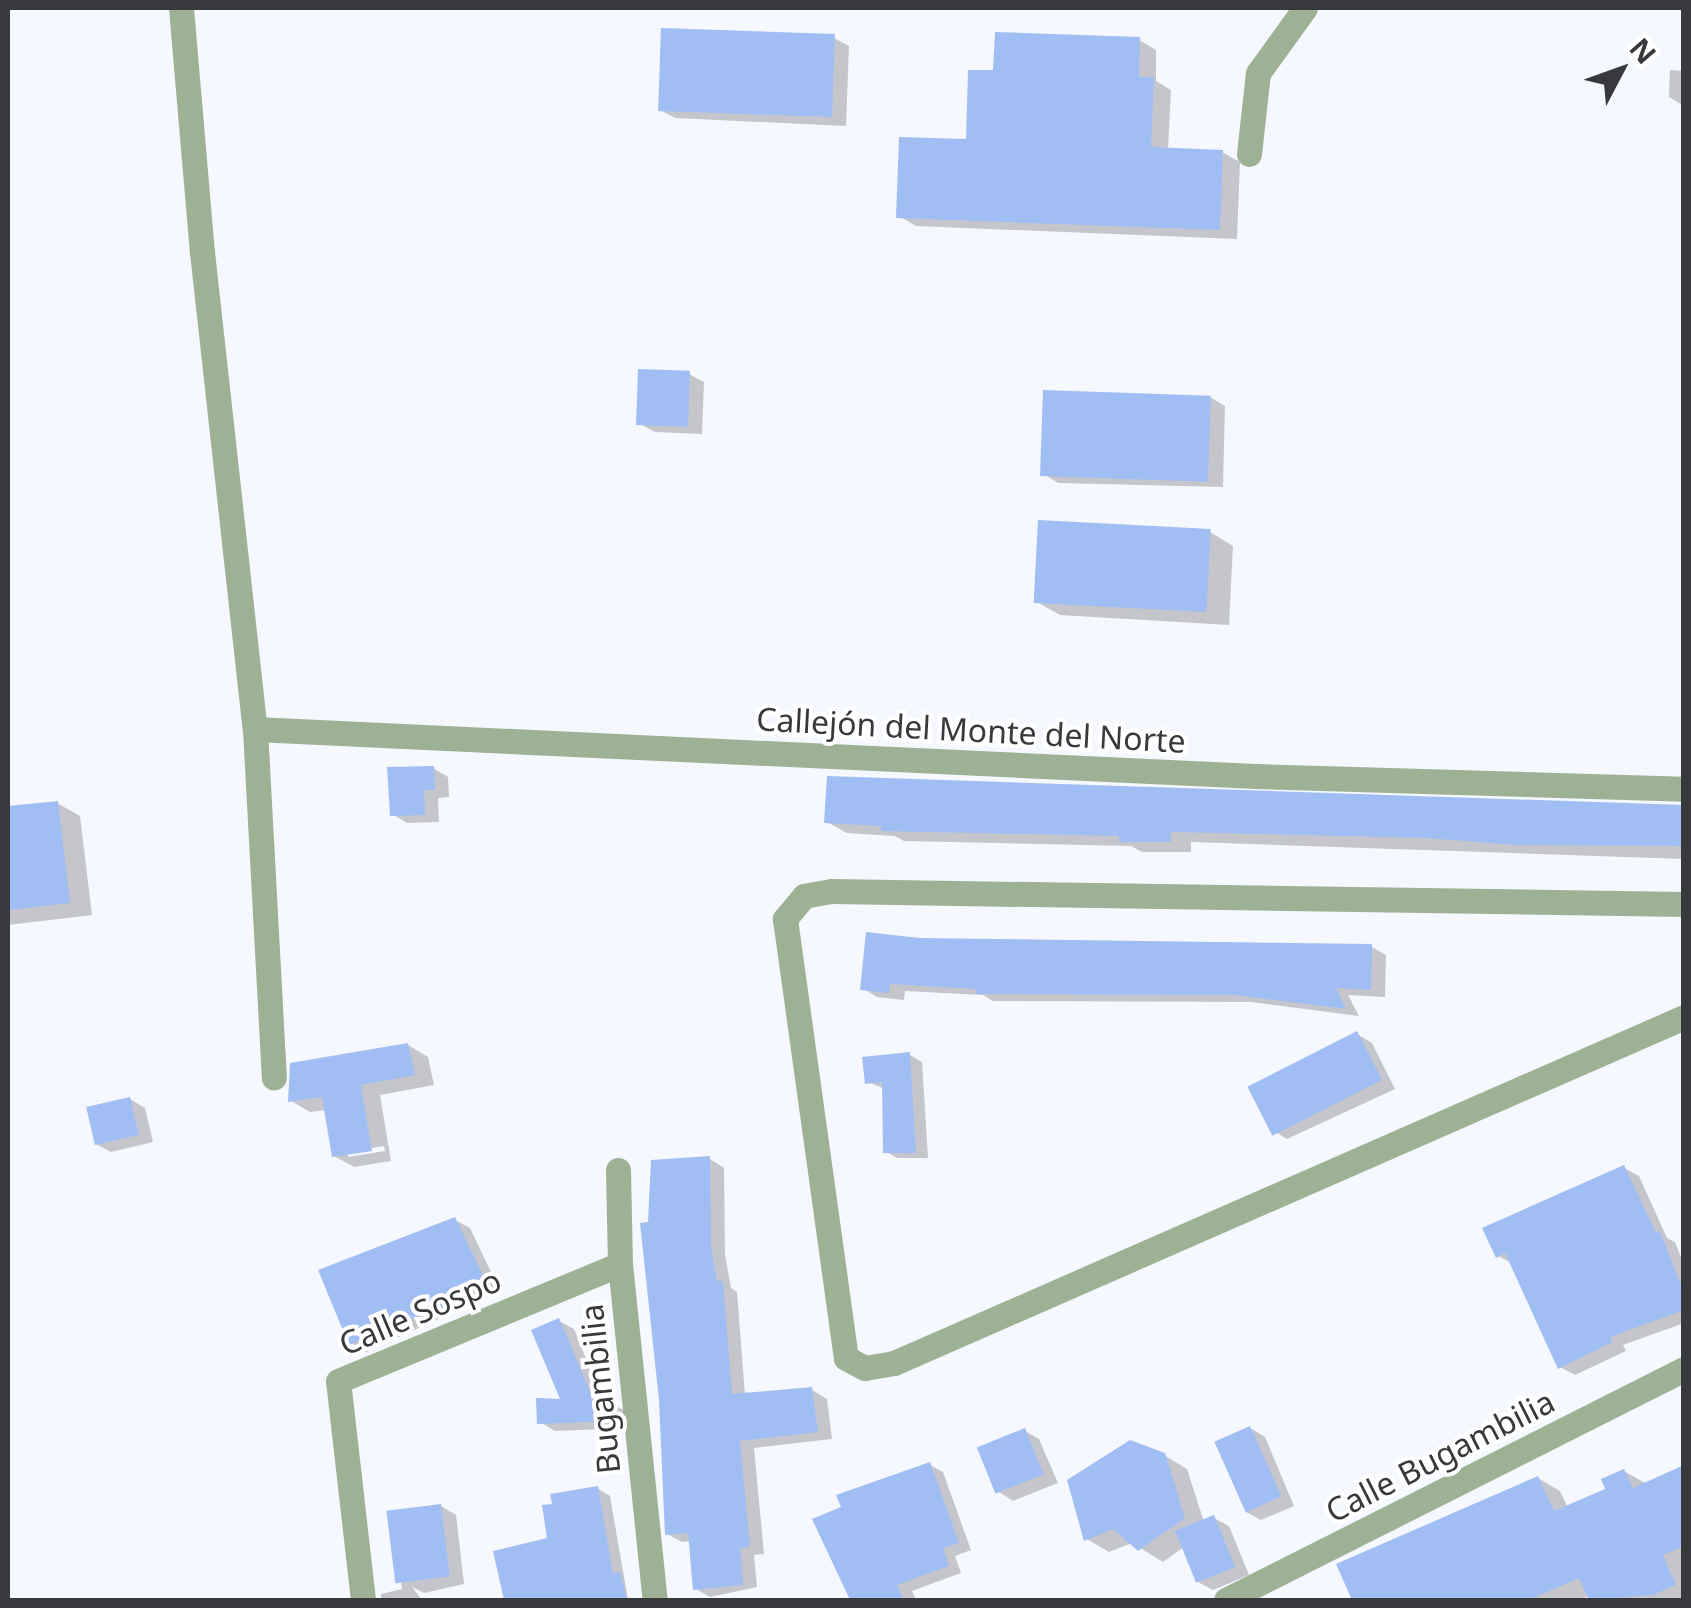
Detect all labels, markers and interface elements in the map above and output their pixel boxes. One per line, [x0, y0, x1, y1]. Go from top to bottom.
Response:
north arrow [1571, 20, 1671, 120]
text: N [1622, 29, 1665, 71]
street label: Callejón del Monte del Norte [755, 700, 1187, 760]
street label: Calle Sospo [333, 1261, 507, 1363]
street label: Bugambilia [572, 1302, 628, 1476]
street label: Calle Bugambilia [1319, 1382, 1561, 1530]

